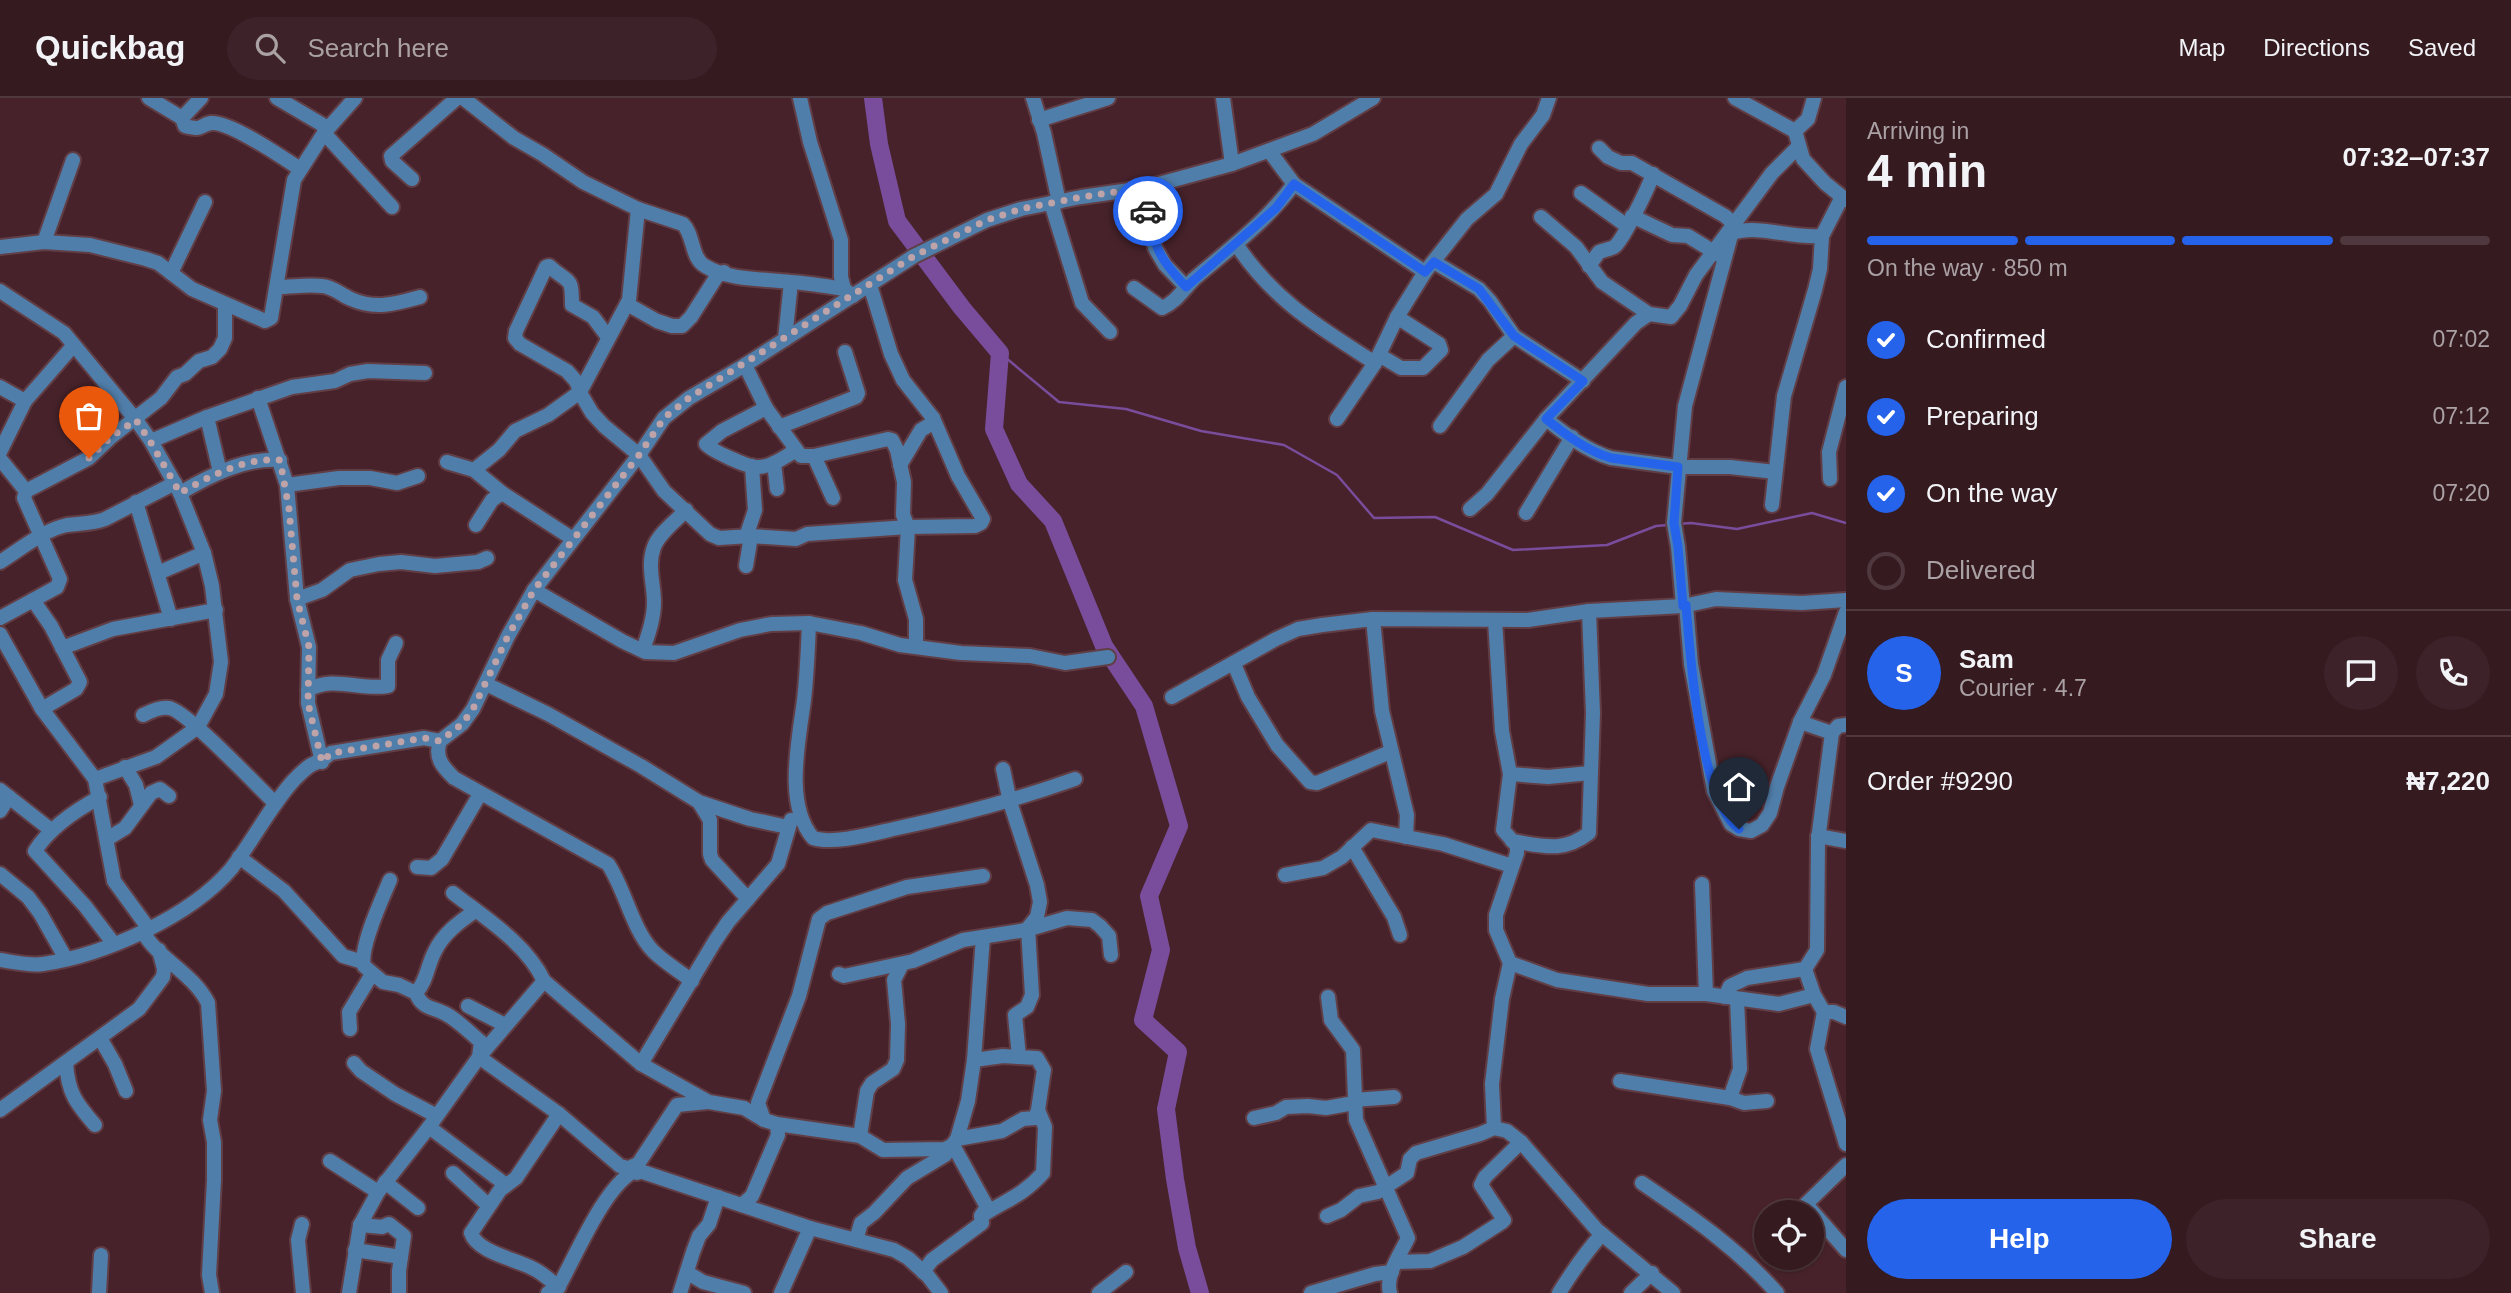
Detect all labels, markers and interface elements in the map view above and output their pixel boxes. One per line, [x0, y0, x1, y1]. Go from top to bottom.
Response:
search box [227, 17, 717, 80]
text: Quickbag [35, 29, 185, 66]
icon: search [251, 29, 289, 67]
text: Search here [307, 33, 449, 63]
text: Map [2179, 34, 2225, 61]
text: Directions [2263, 34, 2370, 61]
text: Saved [2408, 34, 2476, 61]
text: Arriving in [1867, 118, 1969, 144]
text: 07:32–07:37 [2343, 142, 2490, 172]
text: 4 min [1867, 145, 1987, 197]
courier [1113, 176, 1183, 246]
icon: car [1129, 192, 1167, 230]
text: On the way · 850 m [1867, 255, 2068, 281]
icon: check [1867, 321, 1905, 359]
text: Confirmed [1926, 324, 2046, 354]
text: 07:02 [2432, 326, 2490, 352]
pin [59, 386, 119, 458]
icon: bag [70, 397, 108, 435]
icon: check [1867, 398, 1905, 436]
text: Preparing [1926, 401, 2039, 431]
text: 07:12 [2432, 403, 2490, 429]
icon: check [1867, 475, 1905, 513]
text: On the way [1926, 478, 2058, 508]
text: 07:20 [2432, 480, 2490, 506]
text: Delivered [1926, 555, 2036, 585]
button: chat [2324, 636, 2398, 710]
button: phone [2416, 636, 2490, 710]
text: Sam [1959, 644, 2014, 674]
text: S [1895, 658, 1913, 688]
text: Courier · 4.7 [1959, 675, 2087, 701]
pin [1709, 757, 1769, 829]
text: Order #9290 [1867, 766, 2013, 796]
text: ₦7,220 [2406, 766, 2490, 796]
icon: home [1720, 768, 1758, 806]
button: Help [1867, 1199, 2172, 1279]
button: Share [2186, 1199, 2490, 1279]
map controls [1754, 1200, 1824, 1270]
button: locate [1754, 1200, 1824, 1270]

